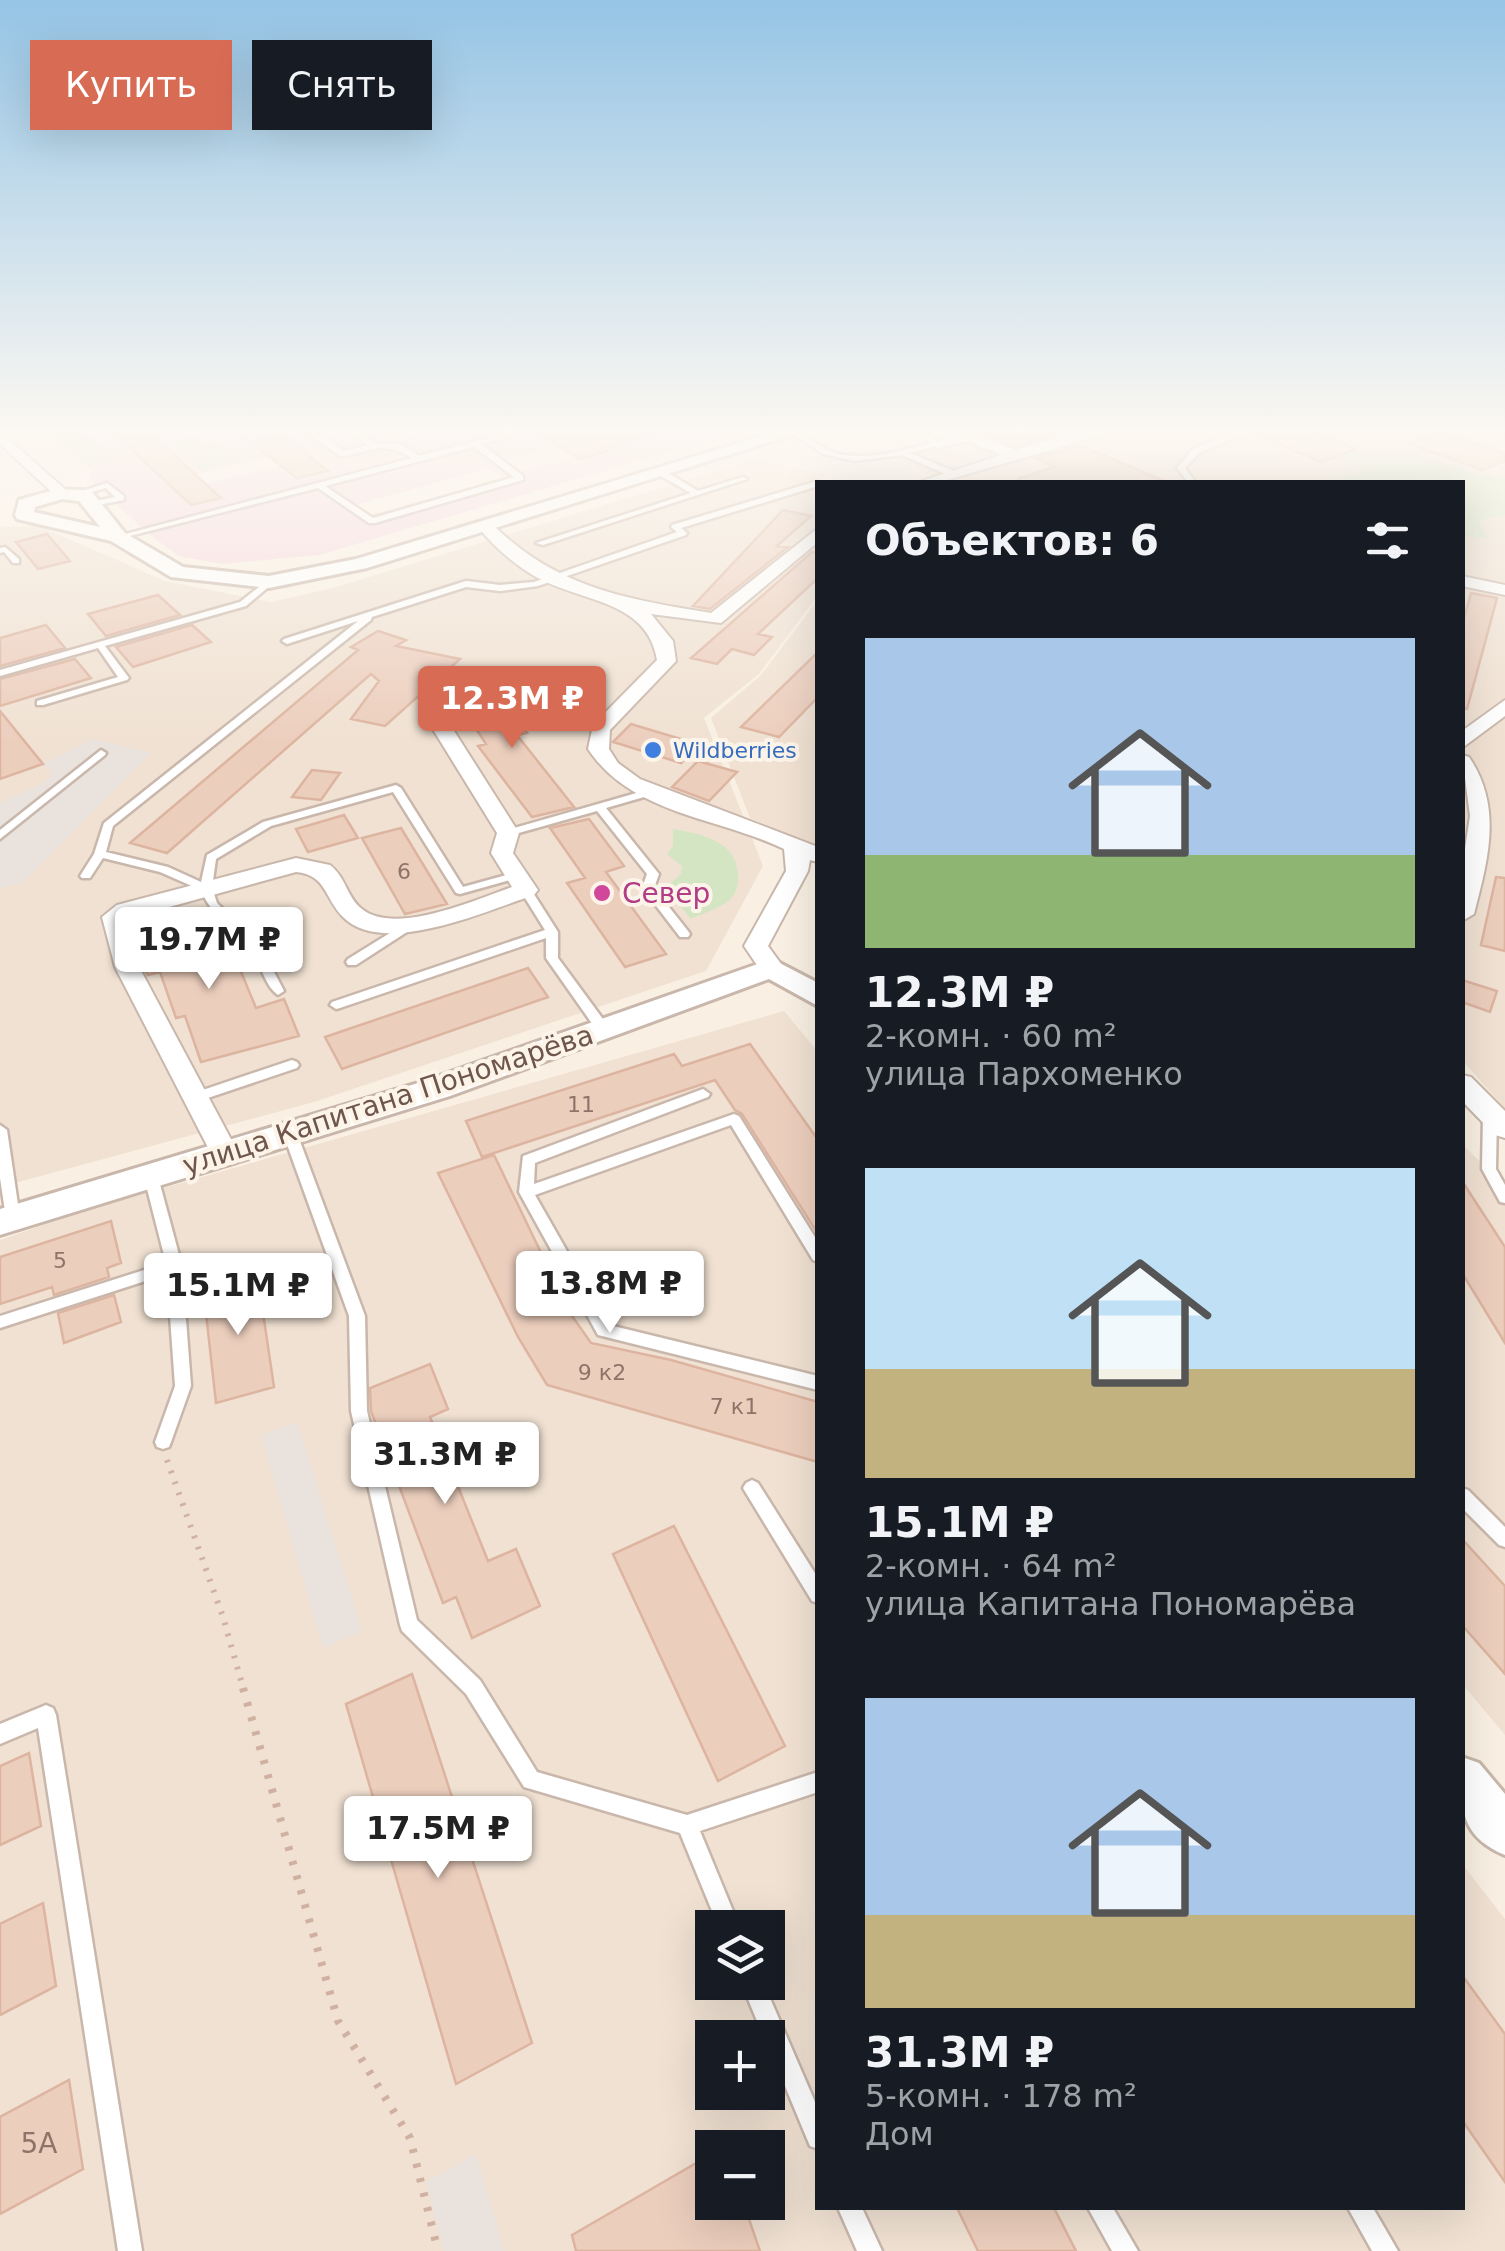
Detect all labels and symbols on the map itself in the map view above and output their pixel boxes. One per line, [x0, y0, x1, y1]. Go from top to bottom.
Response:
pin: 12.3M ₽ [420, 666, 604, 751]
place label: Wildberries [673, 738, 797, 763]
marker: Wildberries [642, 739, 664, 761]
house number: 6 [397, 859, 411, 884]
place label: Север [622, 877, 710, 910]
marker: Север [591, 882, 613, 904]
pin: 19.7M ₽ [117, 907, 301, 992]
street label: улица Капитана Пономарёва [179, 1018, 597, 1182]
house number: 11 [567, 1092, 595, 1117]
house number: 5 [53, 1248, 67, 1273]
pin: 13.8M ₽ [518, 1251, 702, 1336]
pin: 15.1M ₽ [146, 1253, 330, 1338]
house number: 9 к2 [578, 1360, 626, 1385]
house number: 7 к1 [710, 1394, 758, 1419]
pin: 31.3M ₽ [353, 1422, 537, 1507]
pin: 17.5M ₽ [346, 1796, 530, 1881]
house number: 5А [21, 2127, 57, 2160]

